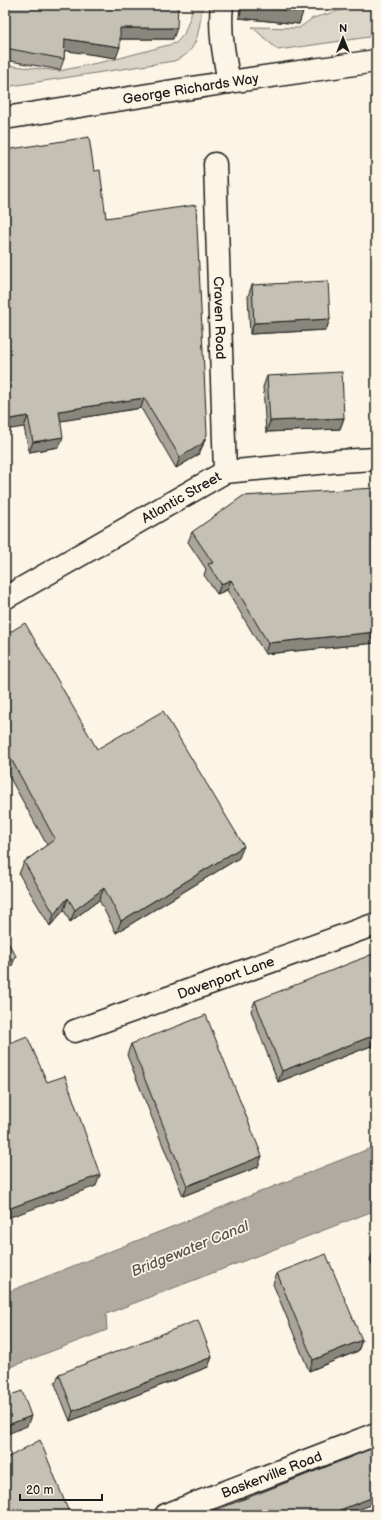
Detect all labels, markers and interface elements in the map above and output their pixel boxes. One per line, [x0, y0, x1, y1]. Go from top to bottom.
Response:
north arrow [323, 18, 363, 58]
text: N [339, 22, 347, 35]
street label: George Richards Way [121, 69, 260, 107]
street label: Craven Road [210, 276, 230, 360]
street label: Atlantic Street [138, 467, 225, 527]
street label: Davenport Lane [175, 952, 277, 1002]
water label: Bridgewater Canal [128, 1217, 252, 1281]
street label: Baskerville Road [219, 1447, 324, 1501]
scale bar [20, 1476, 102, 1502]
text: 20 m [26, 1483, 53, 1498]

